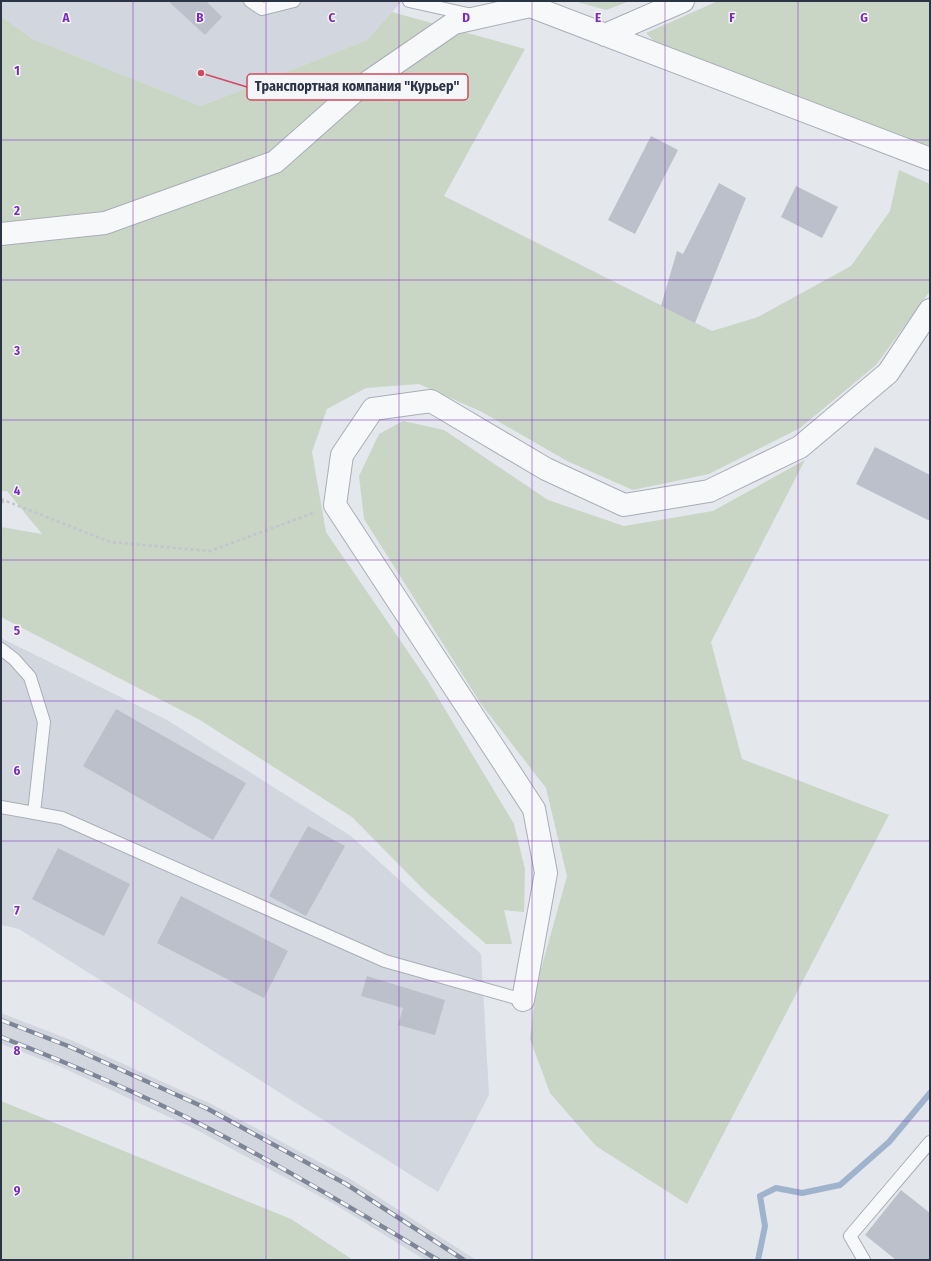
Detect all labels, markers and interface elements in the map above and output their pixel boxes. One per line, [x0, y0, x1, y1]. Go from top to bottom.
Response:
text: A [61, 10, 70, 25]
text: B [196, 10, 204, 25]
text: C [329, 10, 336, 25]
text: D [462, 10, 470, 25]
text: E [595, 10, 601, 25]
text: F [729, 10, 735, 25]
text: G [860, 10, 868, 25]
text: 1 [14, 63, 20, 78]
callout: Транспортная компания "Курьер" [247, 74, 468, 100]
text: Транспортная компания "Курьер" [255, 78, 459, 95]
text: 2 [13, 203, 20, 218]
text: 3 [13, 343, 20, 358]
text: 4 [14, 483, 21, 498]
text: 5 [14, 623, 20, 638]
text: 6 [14, 763, 21, 778]
text: 7 [14, 903, 20, 918]
text: 8 [14, 1043, 21, 1058]
text: 9 [14, 1183, 21, 1198]

